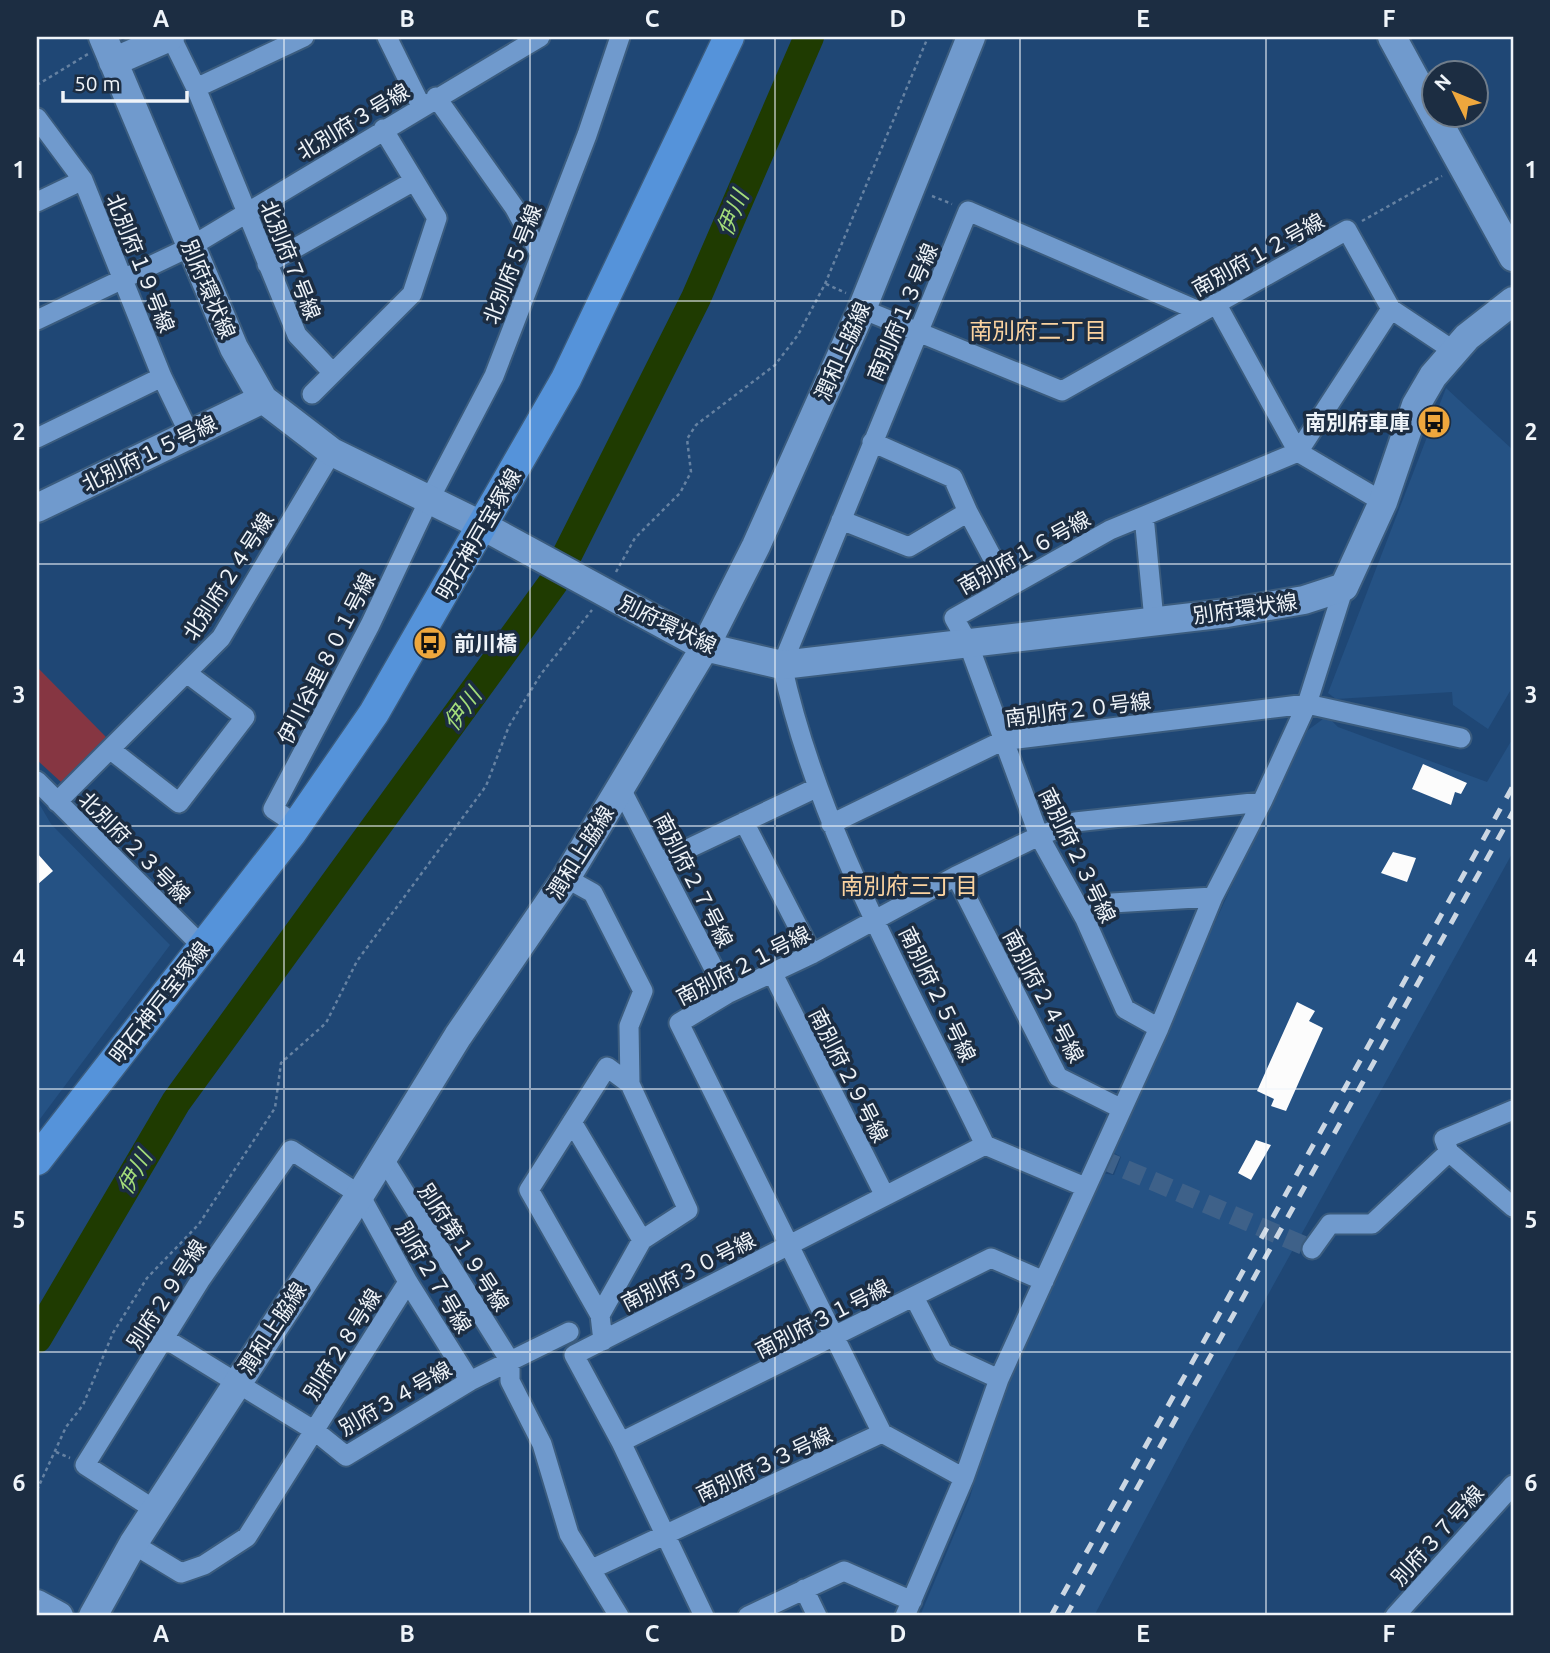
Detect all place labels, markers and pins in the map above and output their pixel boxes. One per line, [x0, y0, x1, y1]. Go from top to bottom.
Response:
bus stop icon: 南別府車庫 [1415, 403, 1453, 441]
place label: 南別府車庫 [1305, 410, 1410, 434]
bus stop icon: 前川橋 [411, 624, 449, 662]
place label: 前川橋 [454, 631, 517, 655]

